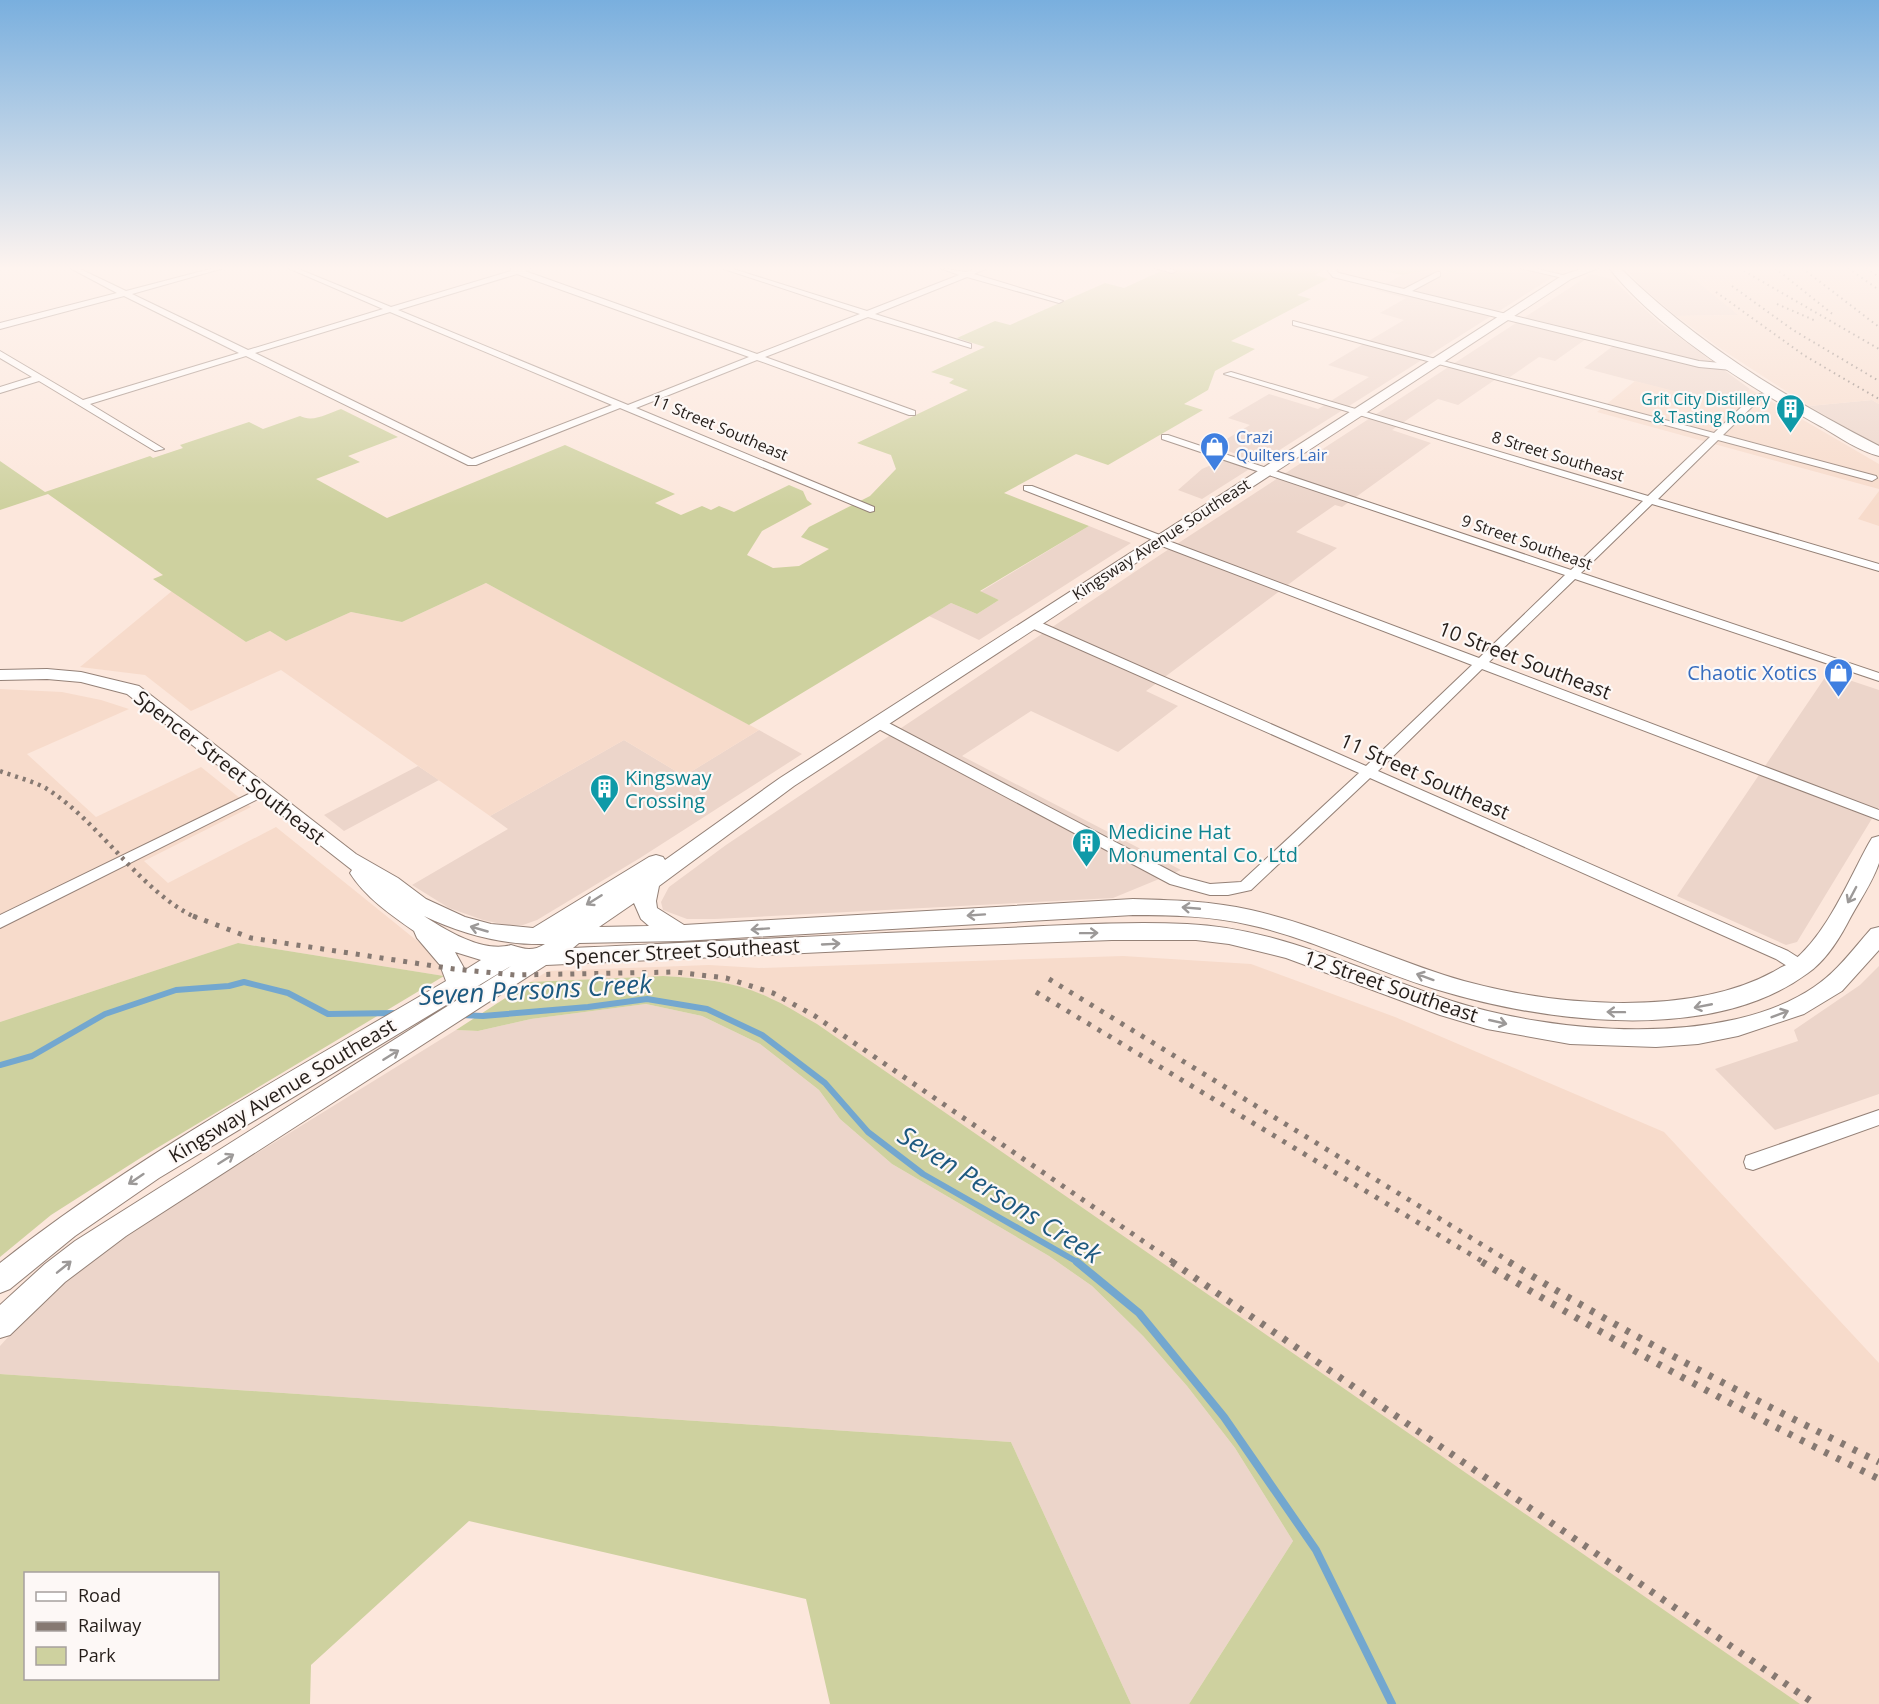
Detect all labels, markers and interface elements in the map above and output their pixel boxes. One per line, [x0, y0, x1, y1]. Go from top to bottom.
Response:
street label: 11 Street Southeast [648, 388, 792, 466]
place label: Grit City Distillery & Tasting Room [1641, 388, 1771, 428]
building icon: Grit City Distillery & Tasting Room [1775, 392, 1807, 434]
street label: 8 Street Southeast [1489, 425, 1627, 487]
place label: Crazi Quilters Lair [1236, 426, 1328, 466]
shop icon: Crazi Quilters Lair [1199, 430, 1231, 472]
street label: Kingsway Avenue Southeast [1068, 473, 1255, 605]
street label: 9 Street Southeast [1459, 509, 1596, 575]
street label: 10 Street Southeast [1435, 615, 1615, 705]
shop icon: Chaotic Xotics [1822, 656, 1854, 698]
place label: Chaotic Xotics [1687, 659, 1817, 686]
street label: Spencer Street Southeast [129, 684, 331, 850]
street label: 11 Street Southeast [1336, 726, 1514, 826]
place label: Kingsway Crossing [625, 764, 713, 814]
building icon: Kingsway Crossing [588, 772, 620, 814]
place label: Medicine Hat Monumental Co. Ltd [1108, 818, 1298, 868]
building icon: Medicine Hat Monumental Co. Ltd [1071, 826, 1103, 868]
one-way arrow [1846, 886, 1858, 903]
one-way arrow [586, 895, 603, 907]
one-way arrow [1182, 902, 1202, 913]
one-way arrow [966, 910, 986, 921]
one-way arrow [470, 923, 489, 934]
one-way arrow [751, 923, 771, 934]
one-way arrow [1078, 927, 1098, 939]
street label: Spencer Street Southeast [564, 931, 800, 971]
one-way arrow [820, 939, 840, 950]
street label: 12 Street Southeast [1300, 943, 1482, 1029]
water label: Seven Persons Creek [417, 965, 654, 1013]
one-way arrow [1416, 970, 1435, 981]
one-way arrow [1694, 1001, 1714, 1012]
one-way arrow [1606, 1006, 1626, 1018]
one-way arrow [1770, 1008, 1789, 1019]
street label: Kingsway Avenue Southeast [164, 1011, 400, 1169]
one-way arrow [1488, 1017, 1507, 1028]
one-way arrow [383, 1049, 400, 1062]
water label: Seven Persons Creek [891, 1117, 1110, 1272]
one-way arrow [217, 1152, 234, 1164]
one-way arrow [128, 1173, 145, 1185]
one-way arrow [56, 1261, 72, 1274]
legend [24, 1572, 219, 1680]
text: Road [78, 1583, 121, 1607]
text: Railway [78, 1613, 142, 1637]
text: Park [78, 1643, 116, 1667]

